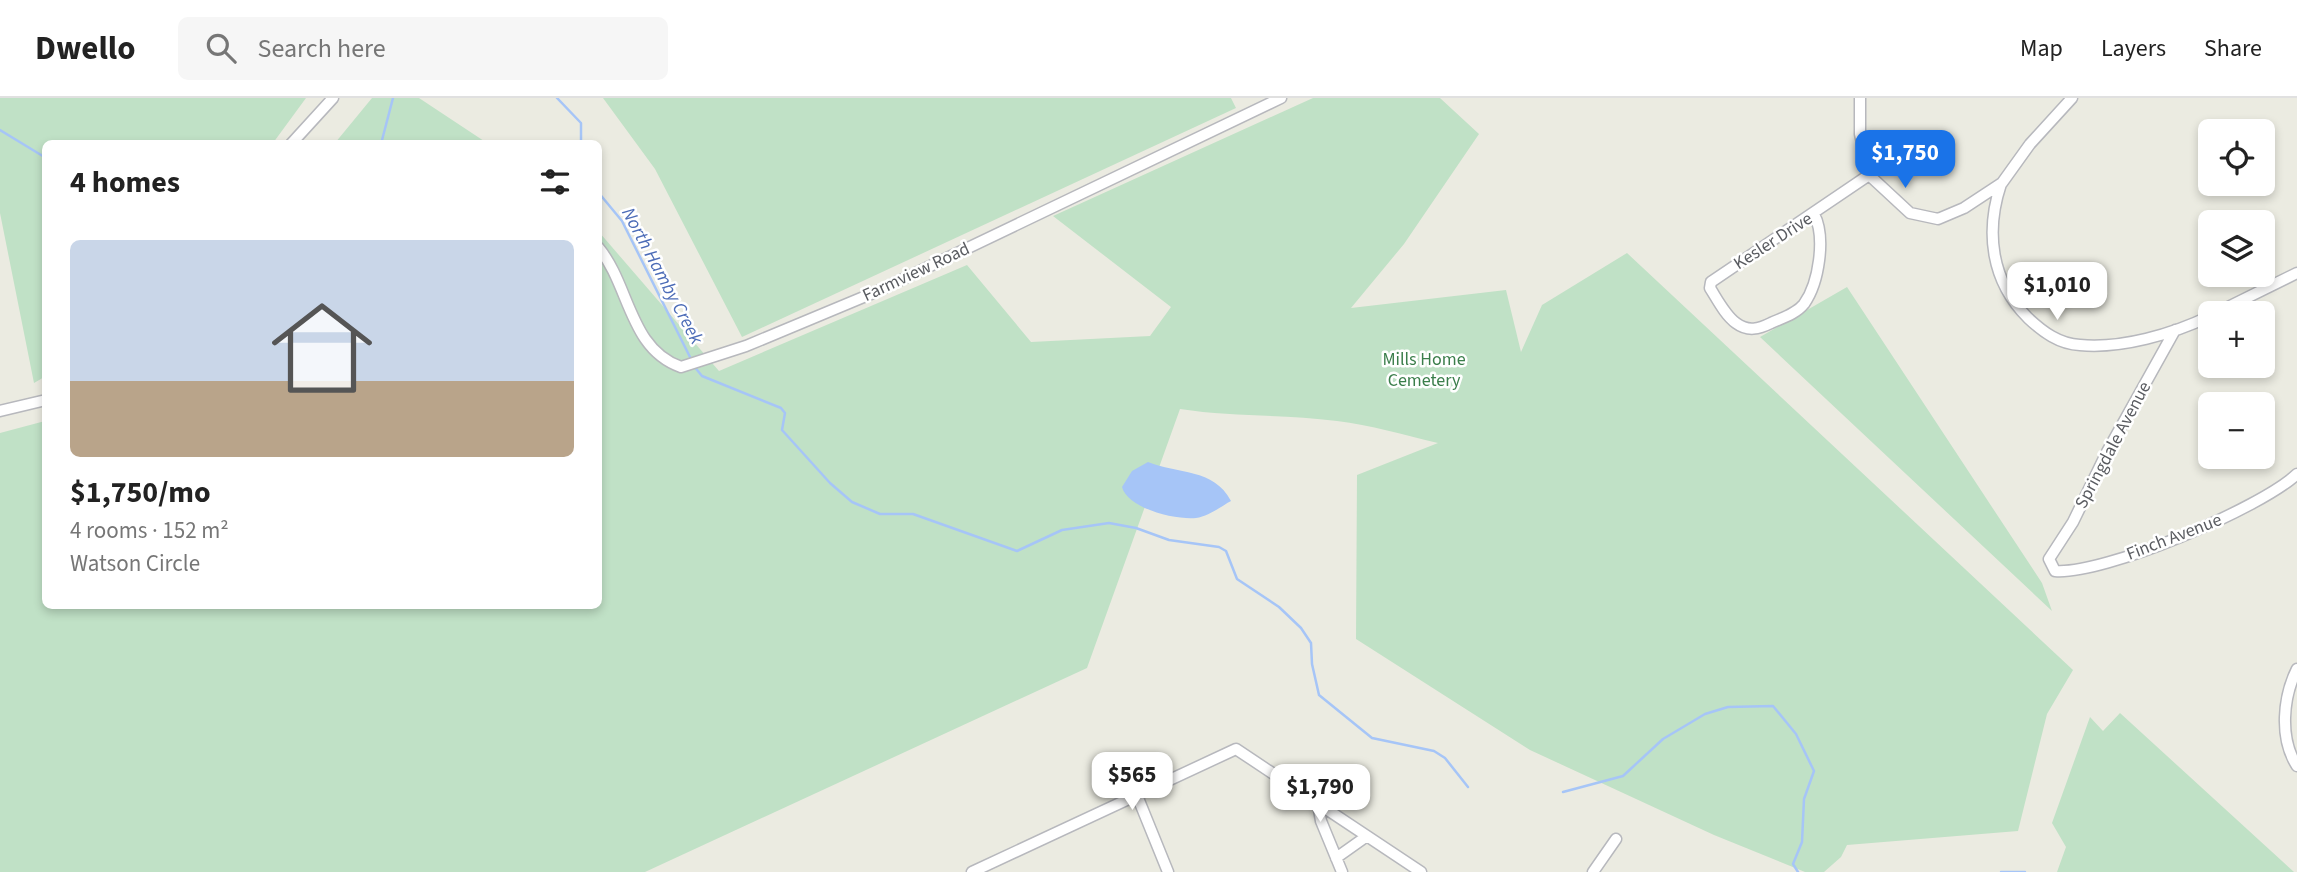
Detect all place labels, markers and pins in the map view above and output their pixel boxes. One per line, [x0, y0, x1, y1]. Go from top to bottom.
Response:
pin: $1,750 [1848, 130, 1962, 190]
pin: $1,010 [2000, 262, 2114, 322]
pin: $565 [1091, 752, 1173, 812]
pin: $1,790 [1263, 764, 1377, 824]

